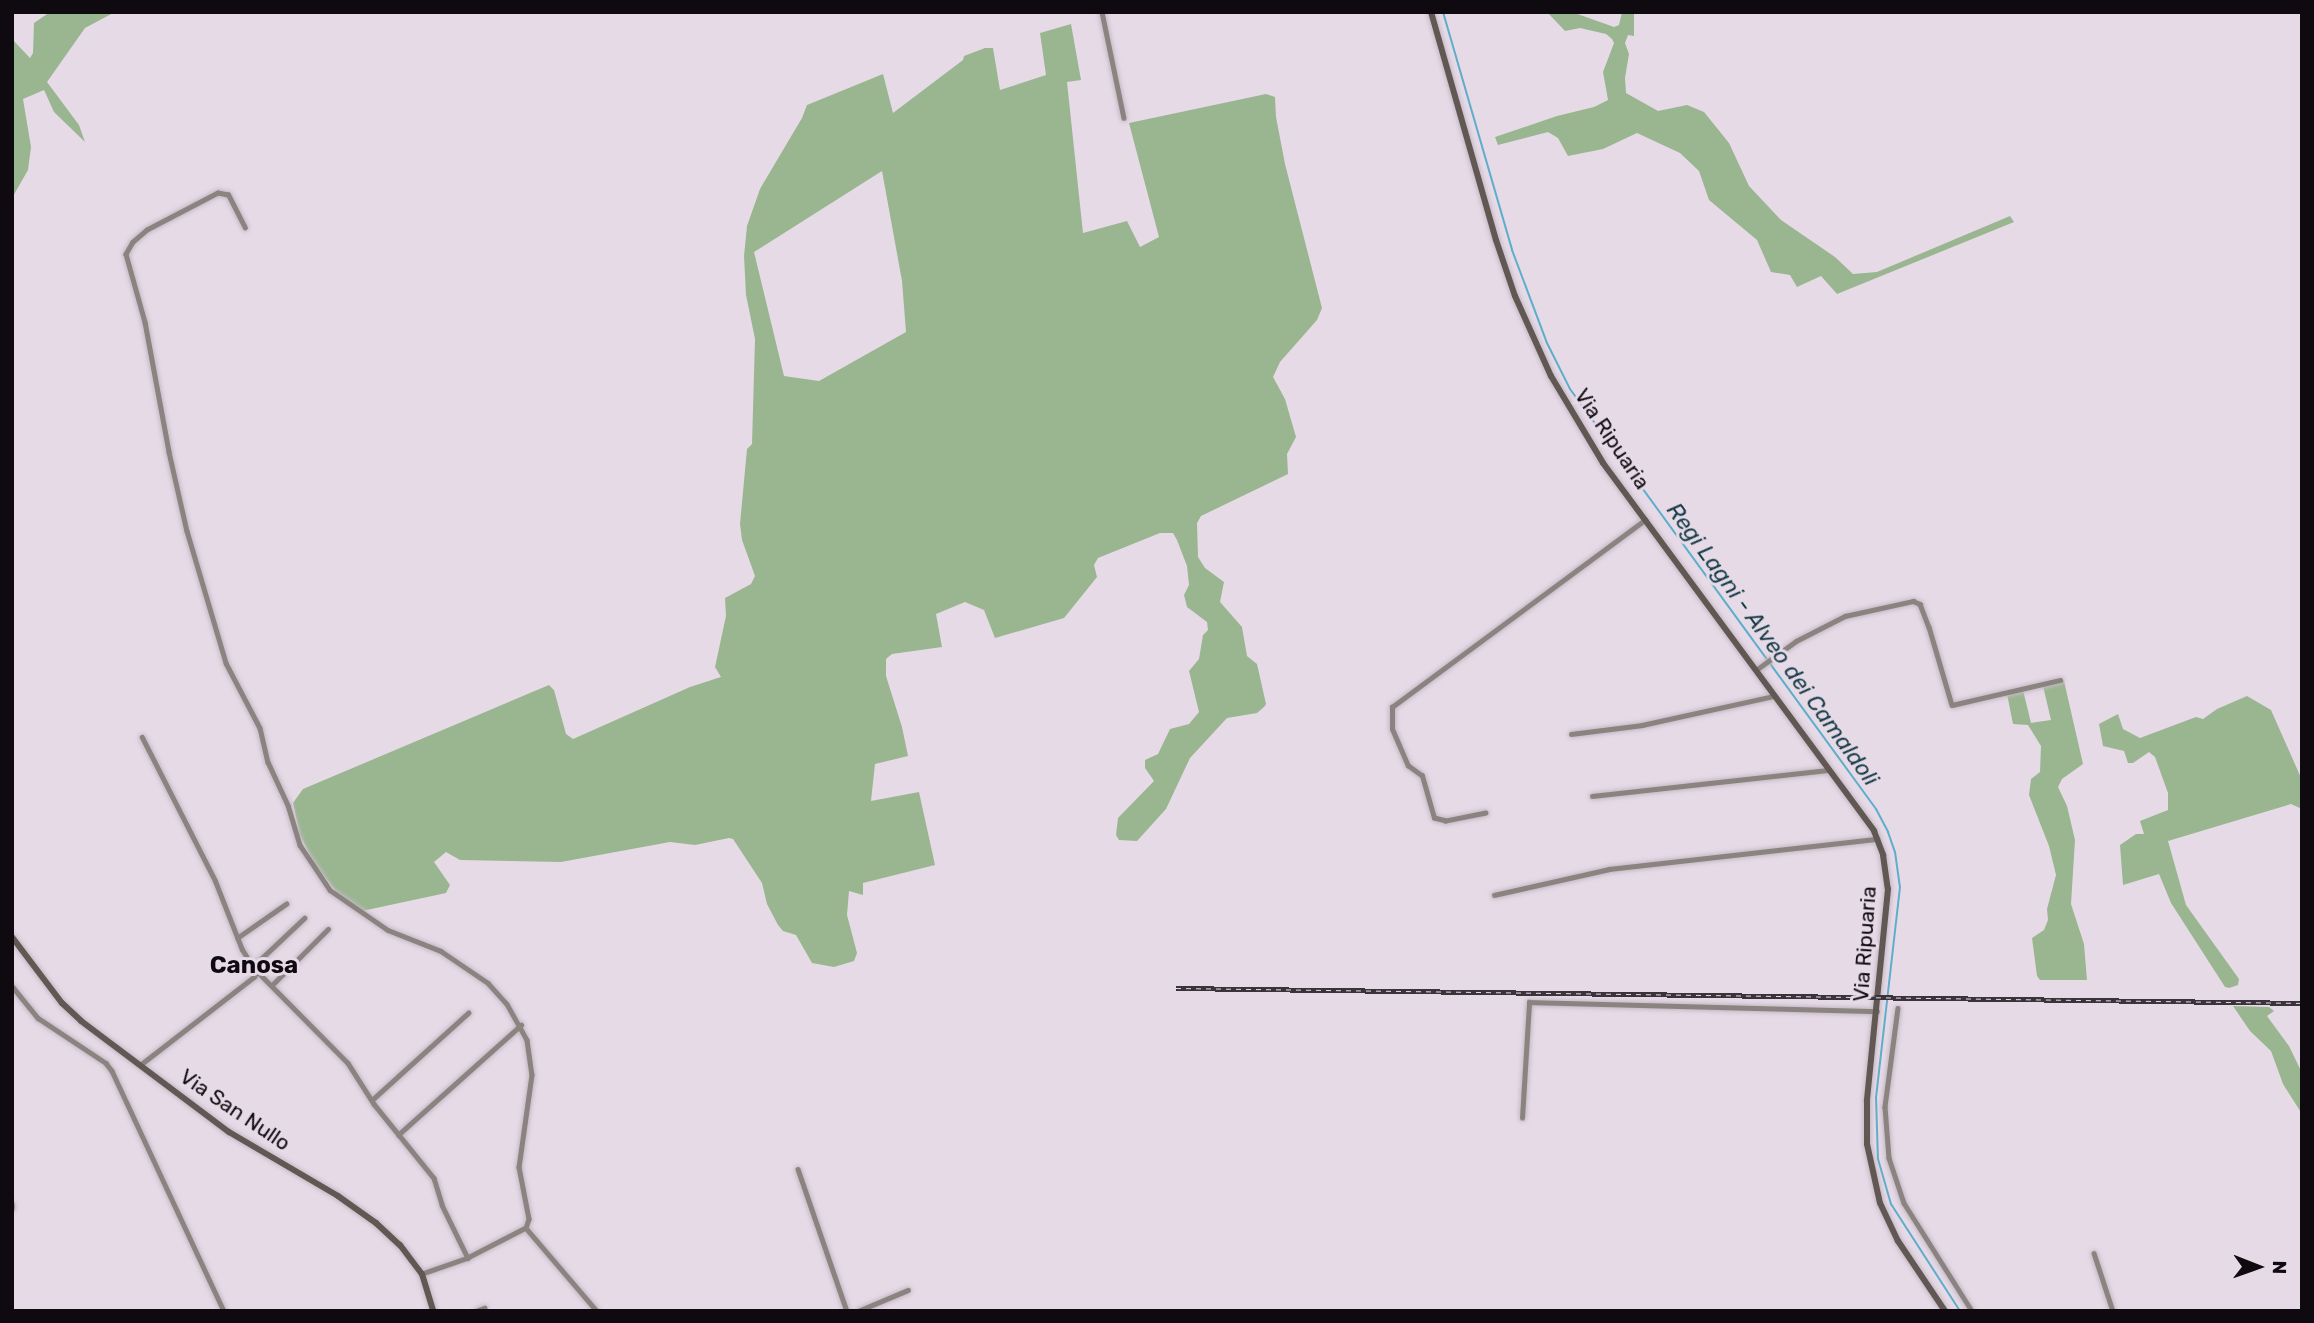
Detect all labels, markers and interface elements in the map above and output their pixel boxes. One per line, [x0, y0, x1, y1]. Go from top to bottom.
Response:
street label: Via Ripuaria [1569, 384, 1655, 494]
water label: Regi Lagni - Alveo dei Camaldoli [1661, 497, 1885, 791]
street label: Via Ripuaria [1848, 885, 1882, 1003]
district label: Canosa [210, 952, 298, 980]
street label: Via San Nullo [175, 1064, 295, 1156]
north arrow [2223, 1232, 2293, 1302]
text: N [2268, 1260, 2291, 1274]

